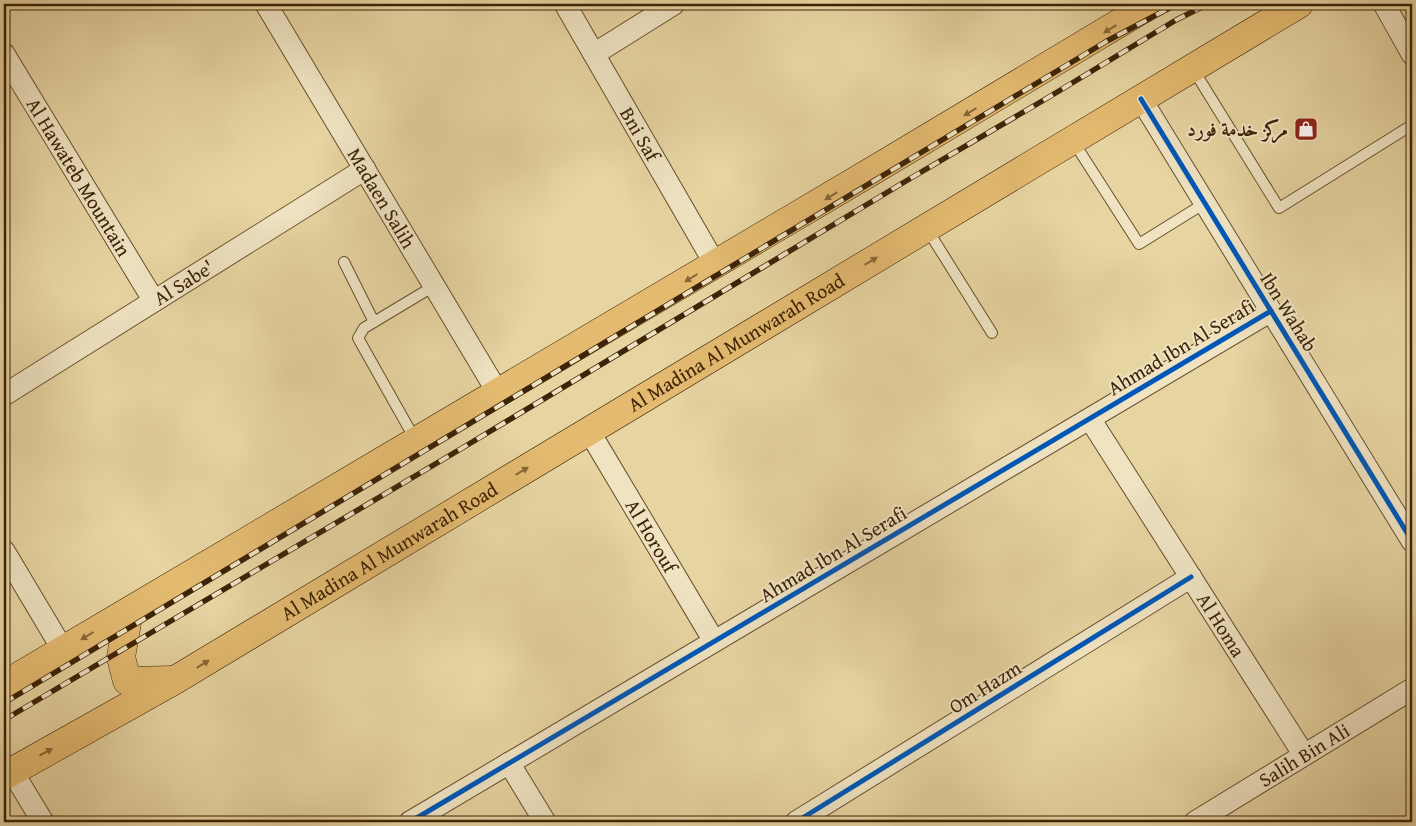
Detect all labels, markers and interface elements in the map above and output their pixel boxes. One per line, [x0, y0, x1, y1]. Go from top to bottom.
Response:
one-way arrow [1103, 24, 1116, 33]
street label: Al Hawateb Mountain [20, 92, 139, 262]
street label: Bni Saf [613, 101, 669, 168]
one-way arrow [964, 108, 977, 117]
place label: مركز خدمة فورد [1187, 114, 1288, 144]
shop icon: مركز خدمة فورد [1293, 116, 1319, 142]
street label: Madaen Salih [341, 142, 424, 254]
one-way arrow [824, 191, 837, 200]
street label: Al Sabe' [148, 252, 219, 312]
one-way arrow [864, 257, 877, 266]
street label: Al Madina Al Munwarah Road [622, 265, 850, 418]
street label: Ibn Wahab [1254, 266, 1325, 357]
one-way arrow [684, 274, 697, 283]
street label: Ahmad Ibn Al Serafi [1102, 291, 1260, 402]
one-way arrow [515, 467, 528, 476]
street label: Al Madina Al Munwarah Road [275, 474, 503, 627]
street label: Al Horouf [619, 493, 686, 580]
street label: Ahmad Ibn Al Serafi [754, 498, 912, 609]
street label: Al Homa [1190, 587, 1253, 663]
one-way arrow [81, 631, 94, 640]
street label: Om Hazm [943, 653, 1027, 720]
one-way arrow [196, 659, 209, 668]
street label: Salih Bin Ali [1253, 715, 1355, 794]
one-way arrow [40, 748, 53, 757]

